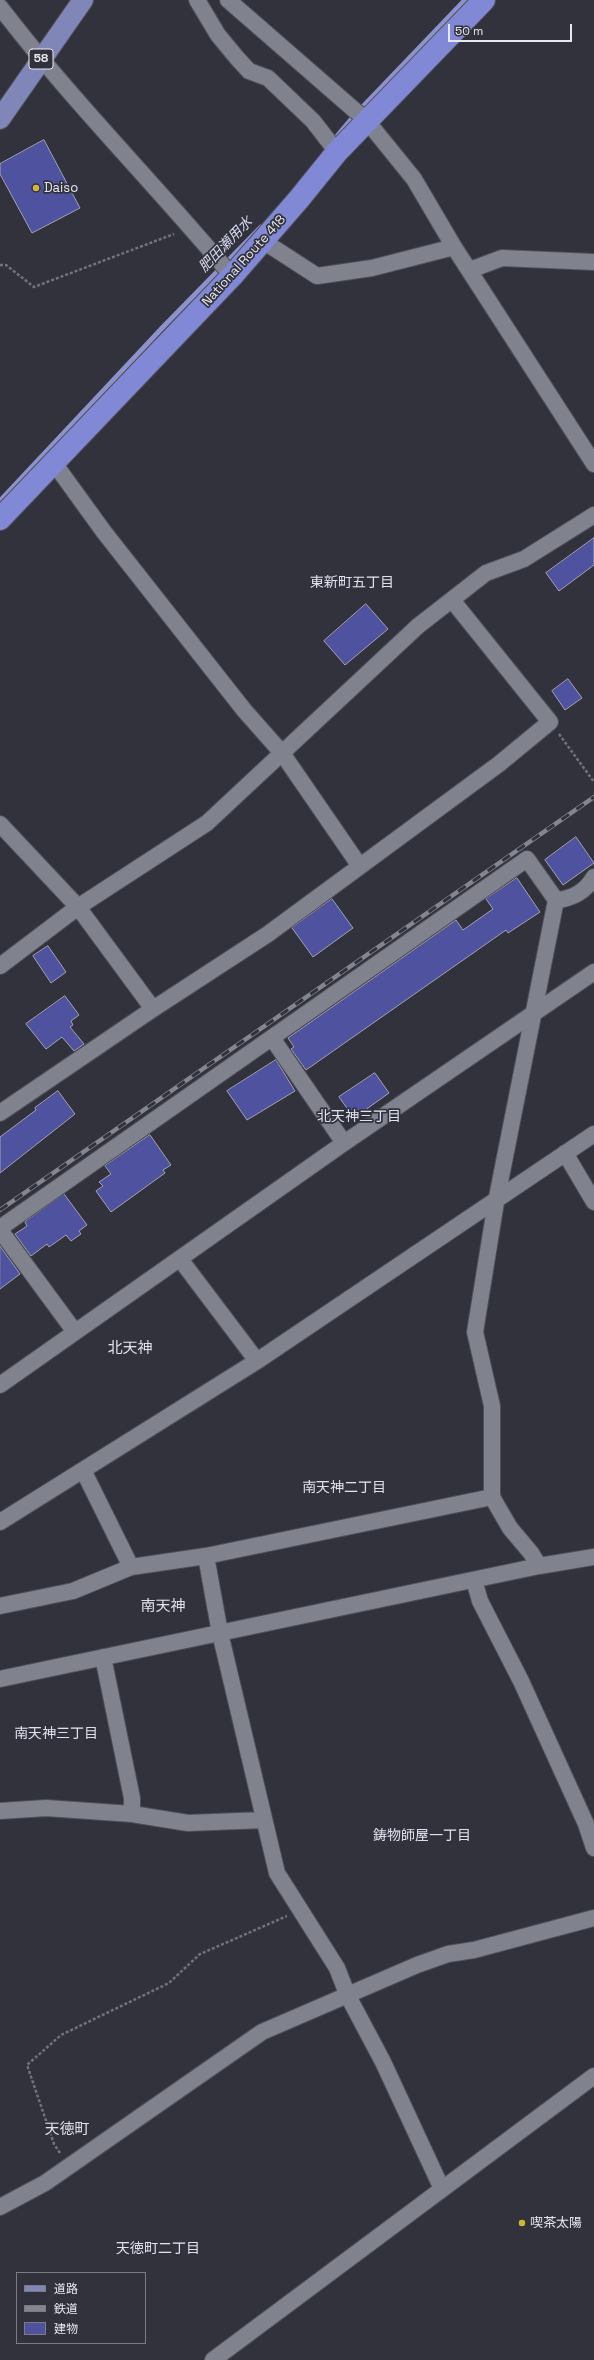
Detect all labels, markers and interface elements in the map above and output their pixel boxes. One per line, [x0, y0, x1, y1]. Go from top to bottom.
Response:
scale bar [450, 16, 574, 42]
text: 50 m [455, 23, 483, 39]
road number: 58 [29, 49, 53, 69]
place label: Daiso [44, 180, 78, 196]
marker: Daiso [31, 183, 41, 193]
street label: National Route 418 [199, 212, 289, 310]
water label: 肥田瀬用水 [196, 214, 256, 276]
district label: 東新町五丁目 [310, 575, 394, 591]
district label: 北天神三丁目 [317, 1109, 401, 1125]
district label: 北天神 [108, 1340, 152, 1358]
district label: 南天神二丁目 [302, 1480, 386, 1496]
district label: 南天神 [141, 1598, 185, 1616]
district label: 南天神三丁目 [14, 1726, 98, 1742]
district label: 鋳物師屋一丁目 [373, 1828, 471, 1844]
district label: 天徳町 [45, 2121, 89, 2139]
place label: 喫茶太陽 [530, 2215, 582, 2231]
marker: 喫茶太陽 [517, 2218, 527, 2228]
district label: 天徳町二丁目 [116, 2241, 200, 2257]
legend [16, 2272, 146, 2344]
text: 道路 [54, 2281, 78, 2297]
text: 鉄道 [54, 2301, 78, 2317]
text: 建物 [54, 2321, 78, 2337]

